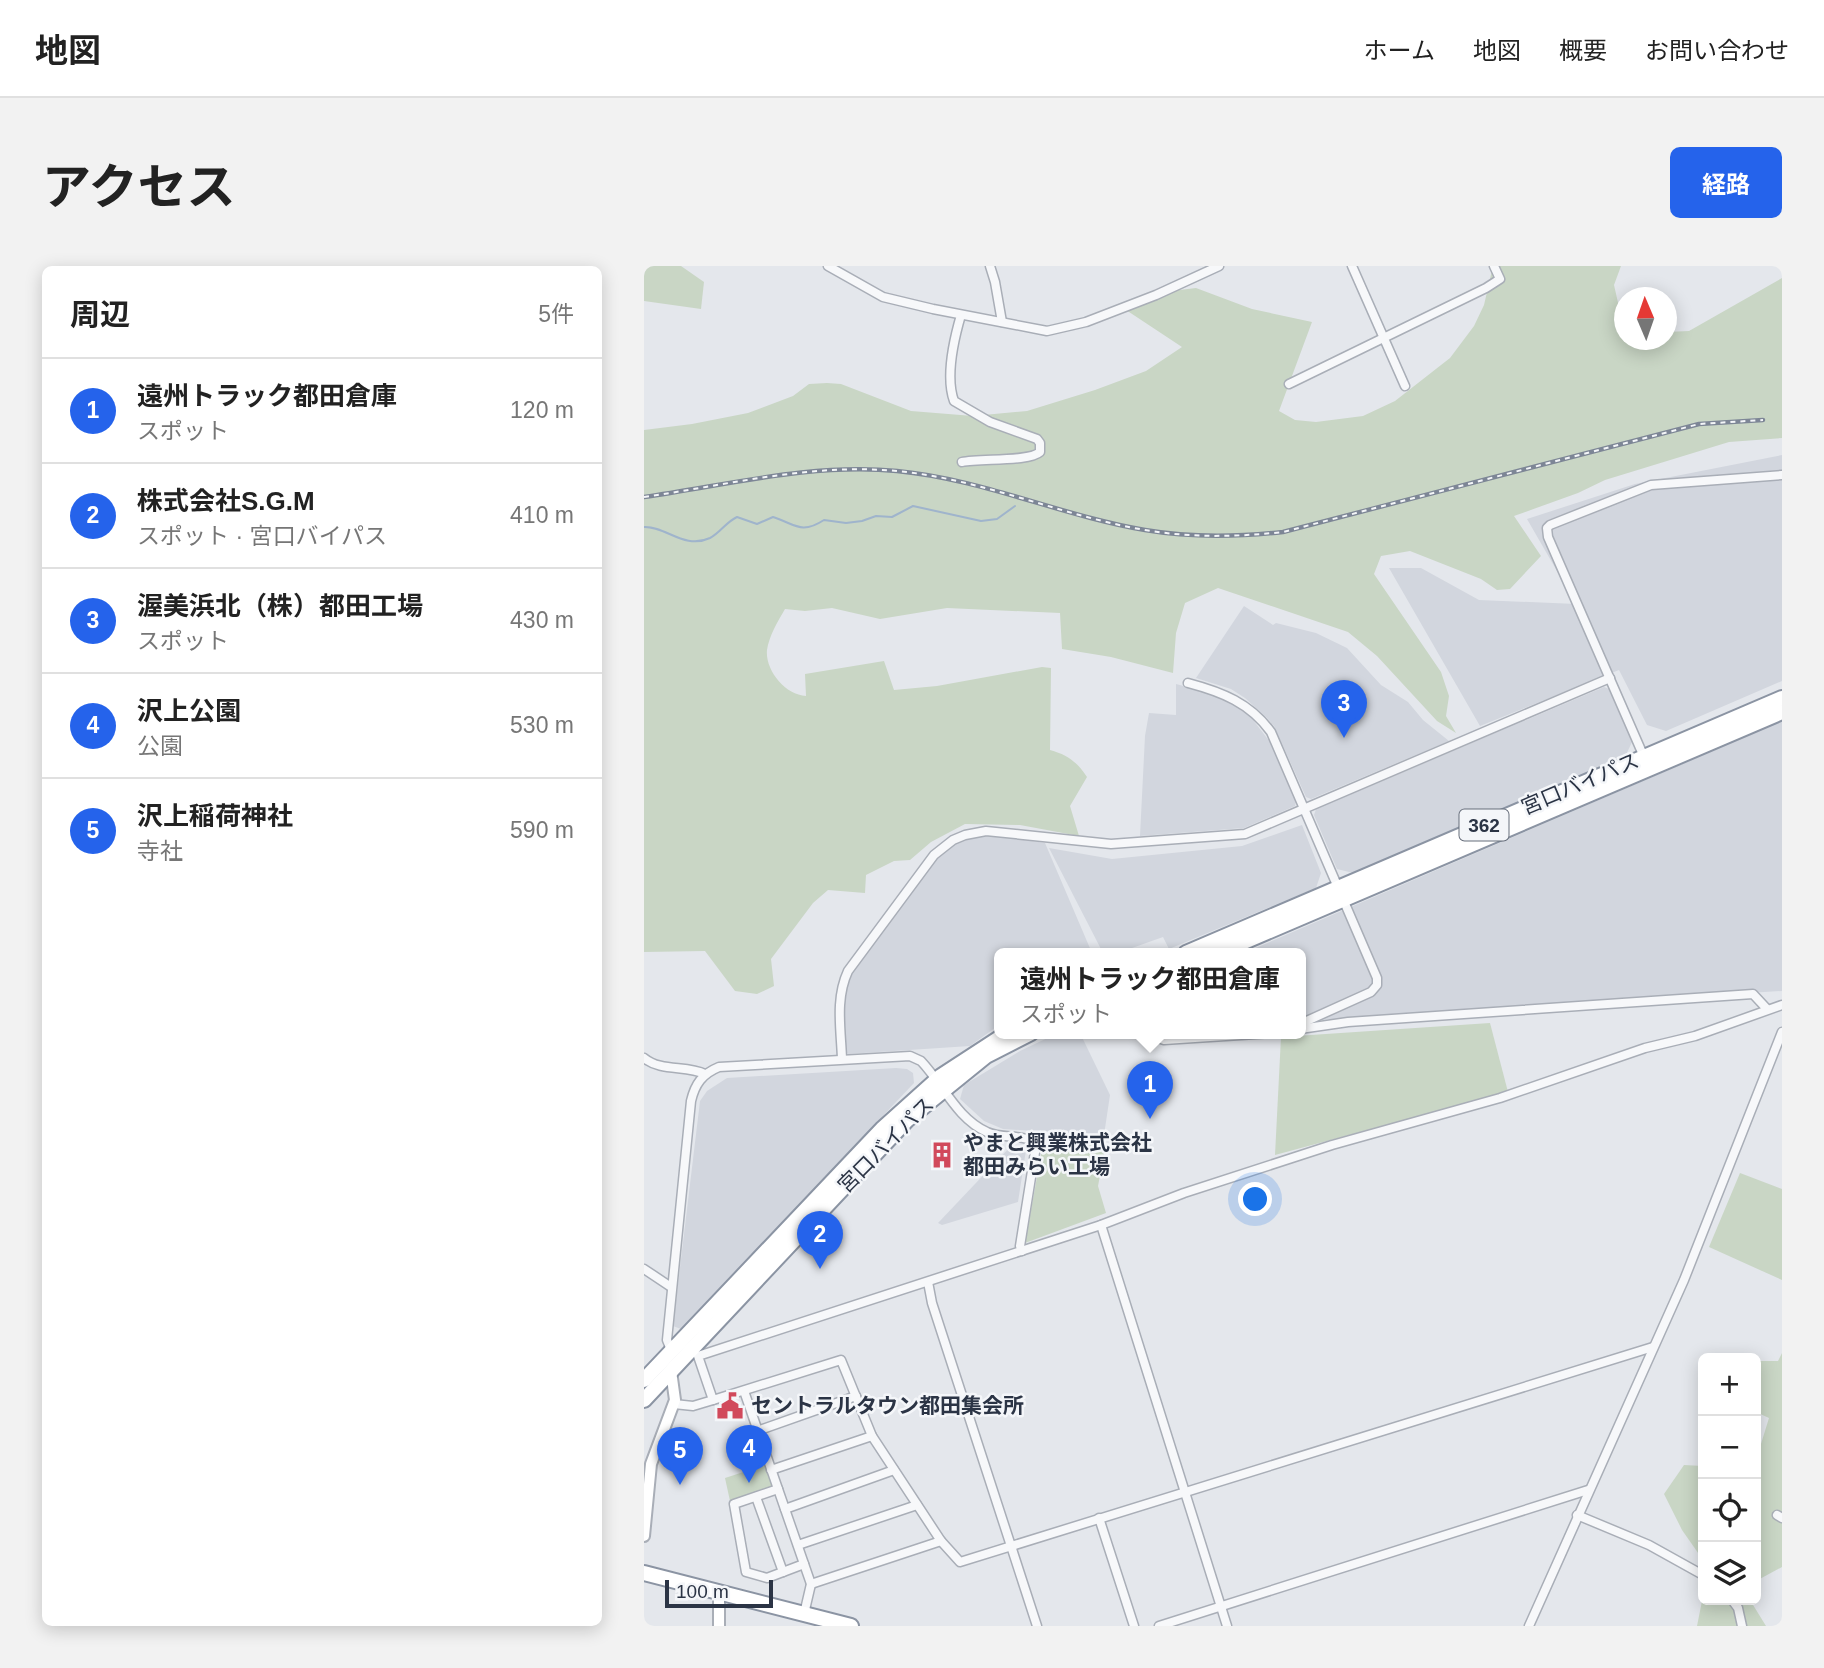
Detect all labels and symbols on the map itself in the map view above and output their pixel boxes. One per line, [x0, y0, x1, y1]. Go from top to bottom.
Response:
north arrow [1614, 287, 1677, 350]
pin: 3 [1321, 680, 1367, 738]
street label: 宮口バイパス [1518, 748, 1642, 819]
road number: 362 [1460, 810, 1508, 840]
pin: 1 [1127, 1061, 1173, 1119]
street label: 宮口バイパス [833, 1092, 938, 1197]
place label: やまと興業株式会社 都田みらい工場 [963, 1131, 1152, 1178]
building icon: やまと興業株式会社 都田みらい工場 [927, 1140, 957, 1170]
your location [1238, 1182, 1272, 1216]
pin: 2 [797, 1211, 843, 1269]
public building icon: セントラルタウン都田集会所 [715, 1391, 745, 1421]
place label: セントラルタウン都田集会所 [751, 1394, 1024, 1417]
pin: 4 [726, 1425, 772, 1483]
pin: 5 [657, 1427, 703, 1485]
scale bar [665, 1577, 774, 1609]

